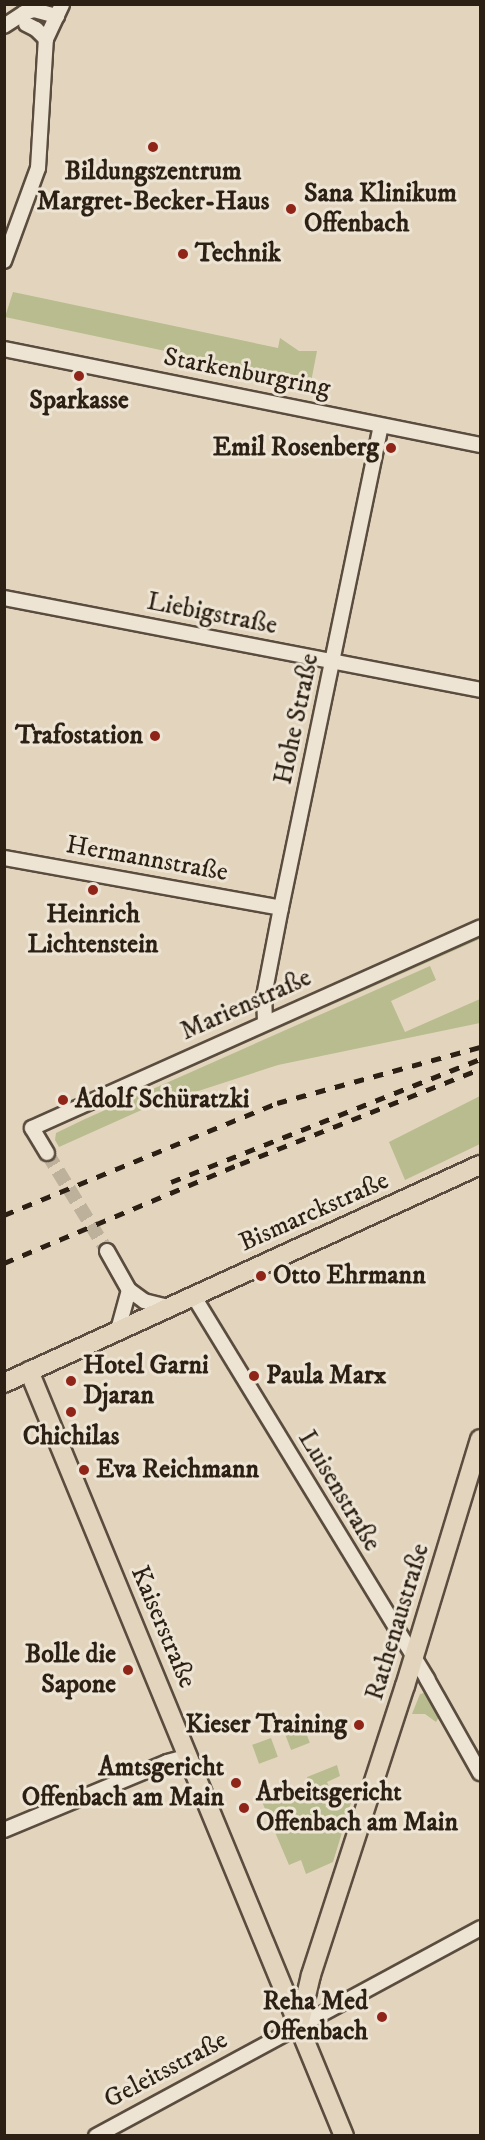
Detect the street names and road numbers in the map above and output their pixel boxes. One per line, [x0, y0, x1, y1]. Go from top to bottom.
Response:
street label: Starkenburgring [161, 342, 333, 404]
street label: Liebigstraße [144, 586, 280, 642]
street label: Hohe Straße [268, 651, 326, 787]
street label: Hermannstraße [64, 829, 230, 889]
street label: Marienstraße [176, 962, 316, 1048]
street label: Bismarckstraße [234, 1165, 394, 1259]
street label: Luisenstraße [291, 1425, 387, 1557]
street label: Rathenaustraße [359, 1540, 437, 1704]
street label: Kaiserstraße [123, 1561, 203, 1693]
street label: Geleitsstraße [99, 2024, 233, 2116]

